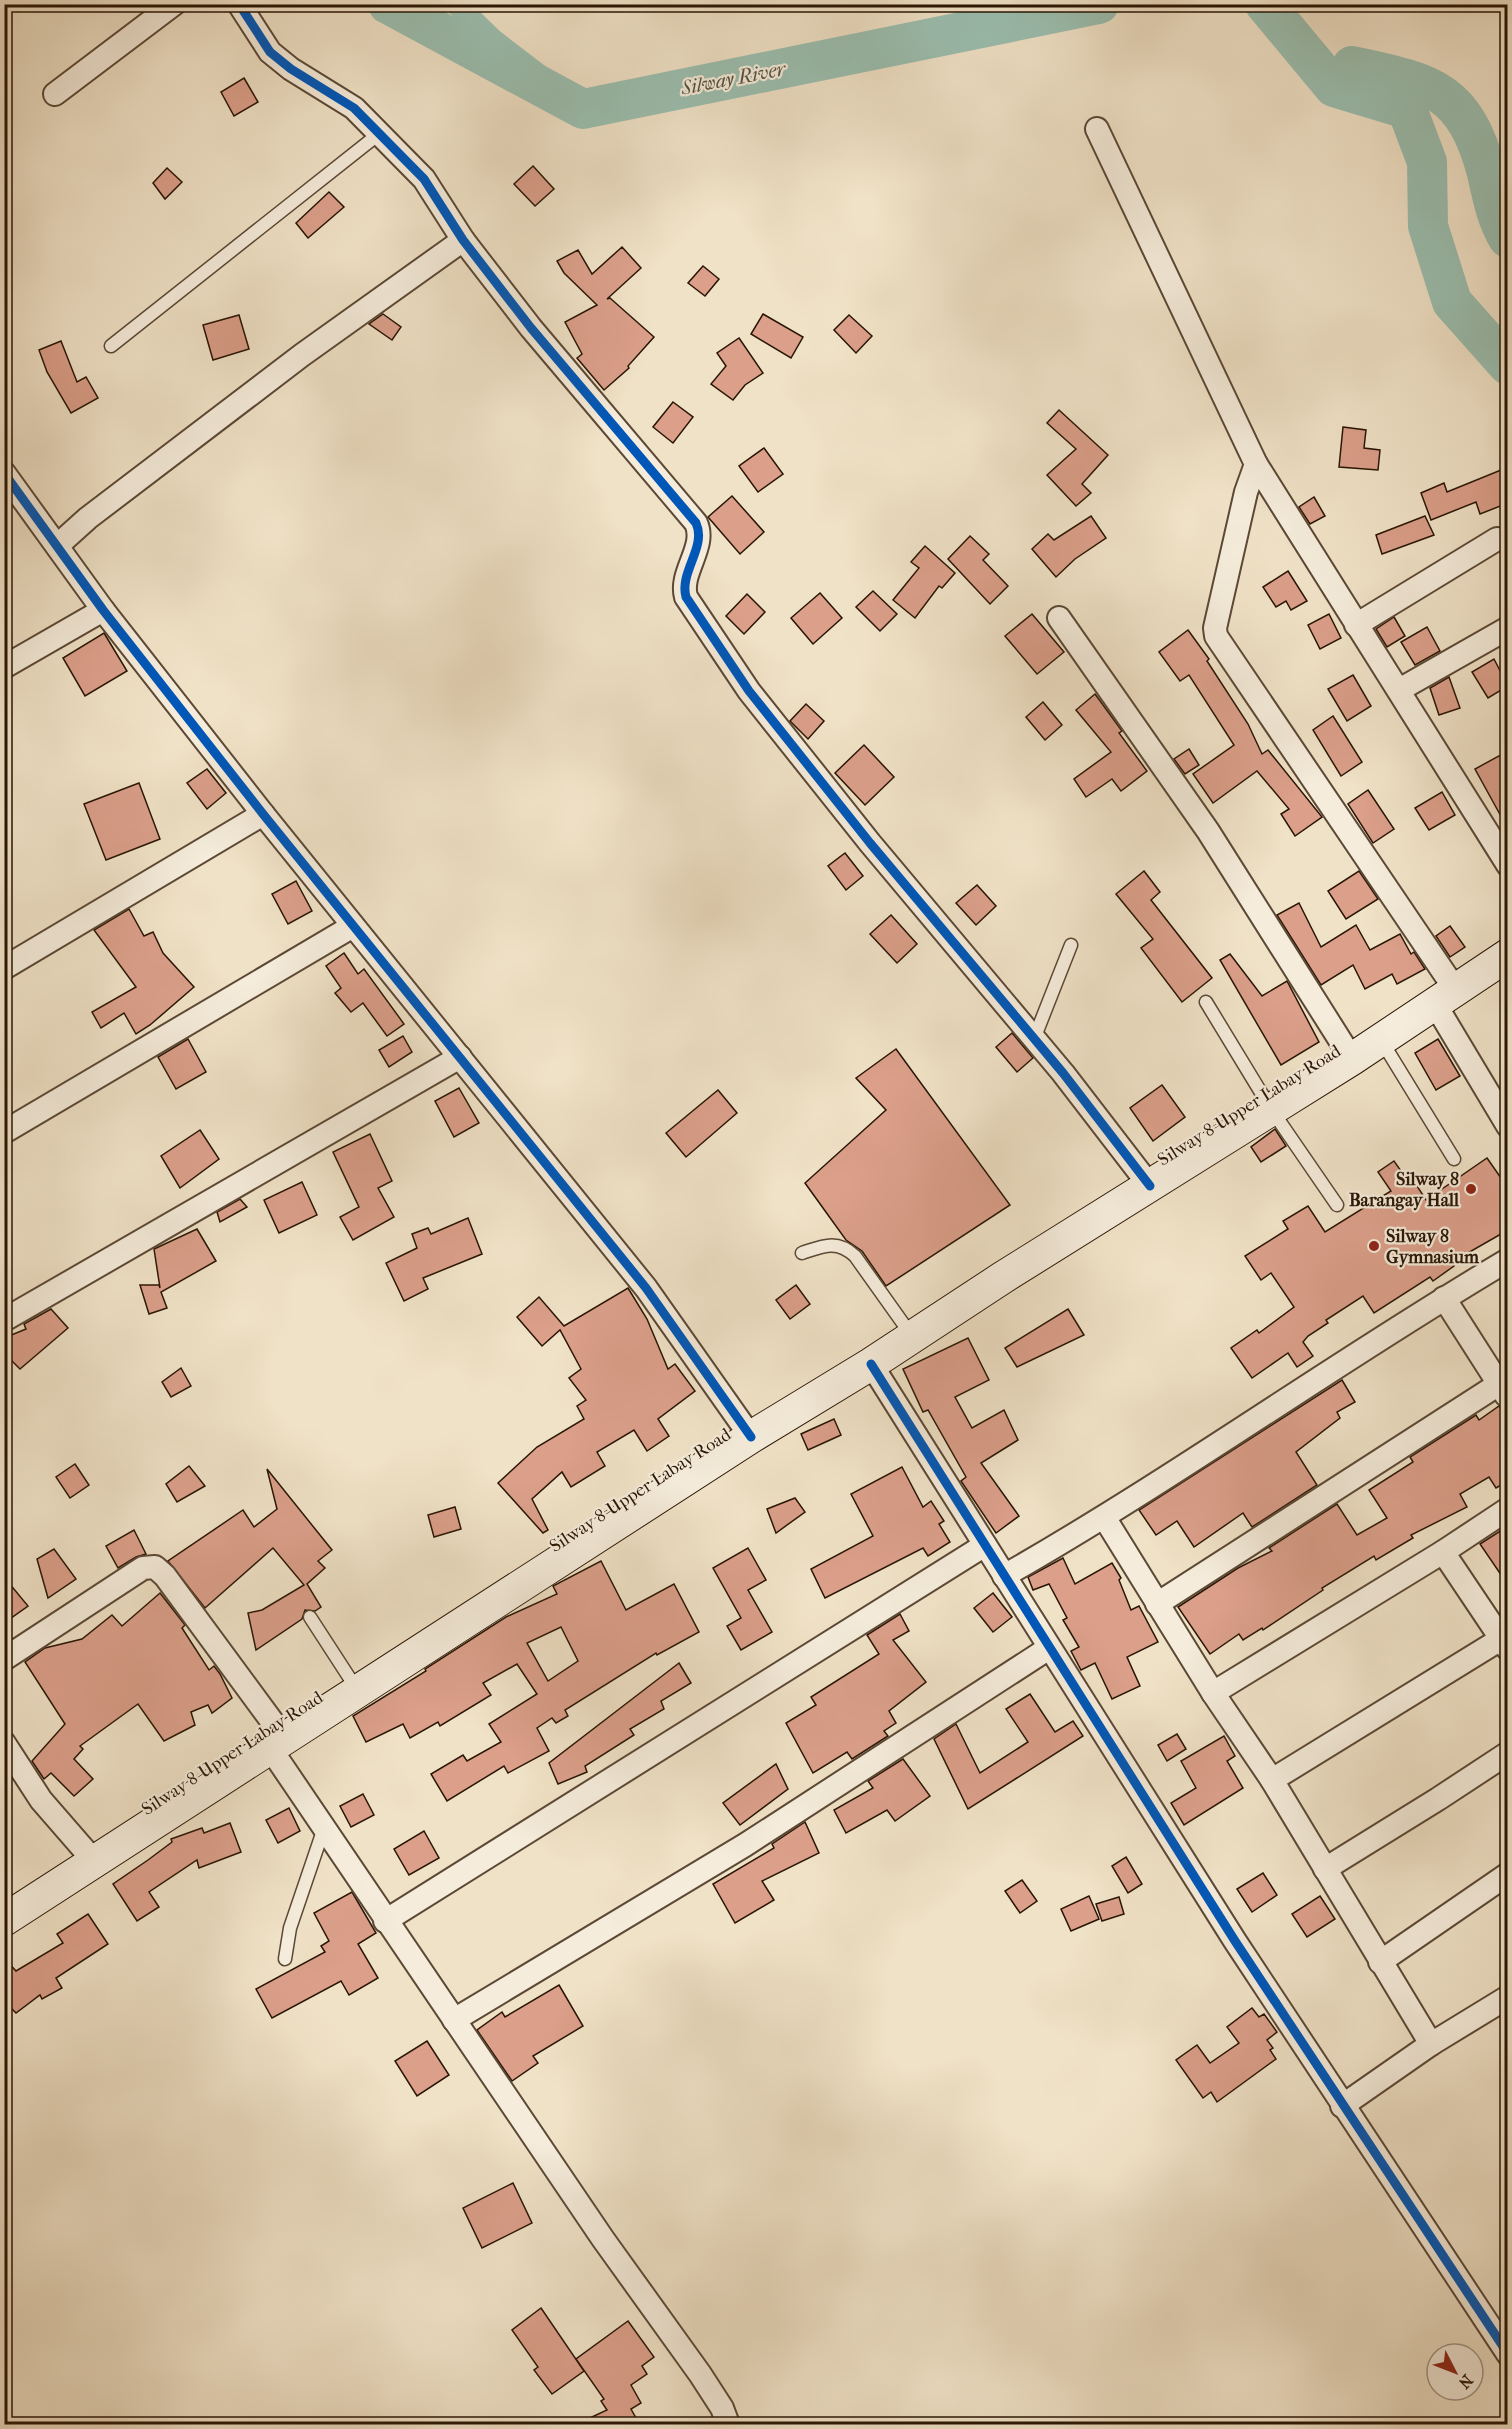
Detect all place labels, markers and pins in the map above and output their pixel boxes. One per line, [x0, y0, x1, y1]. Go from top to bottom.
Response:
place label: Silway 8 Barangay Hall [1349, 1169, 1460, 1211]
marker: Silway 8 Barangay Hall [1464, 1182, 1478, 1196]
place label: Silway 8 Gymnasium [1386, 1226, 1480, 1268]
marker: Silway 8 Gymnasium [1367, 1239, 1381, 1253]

